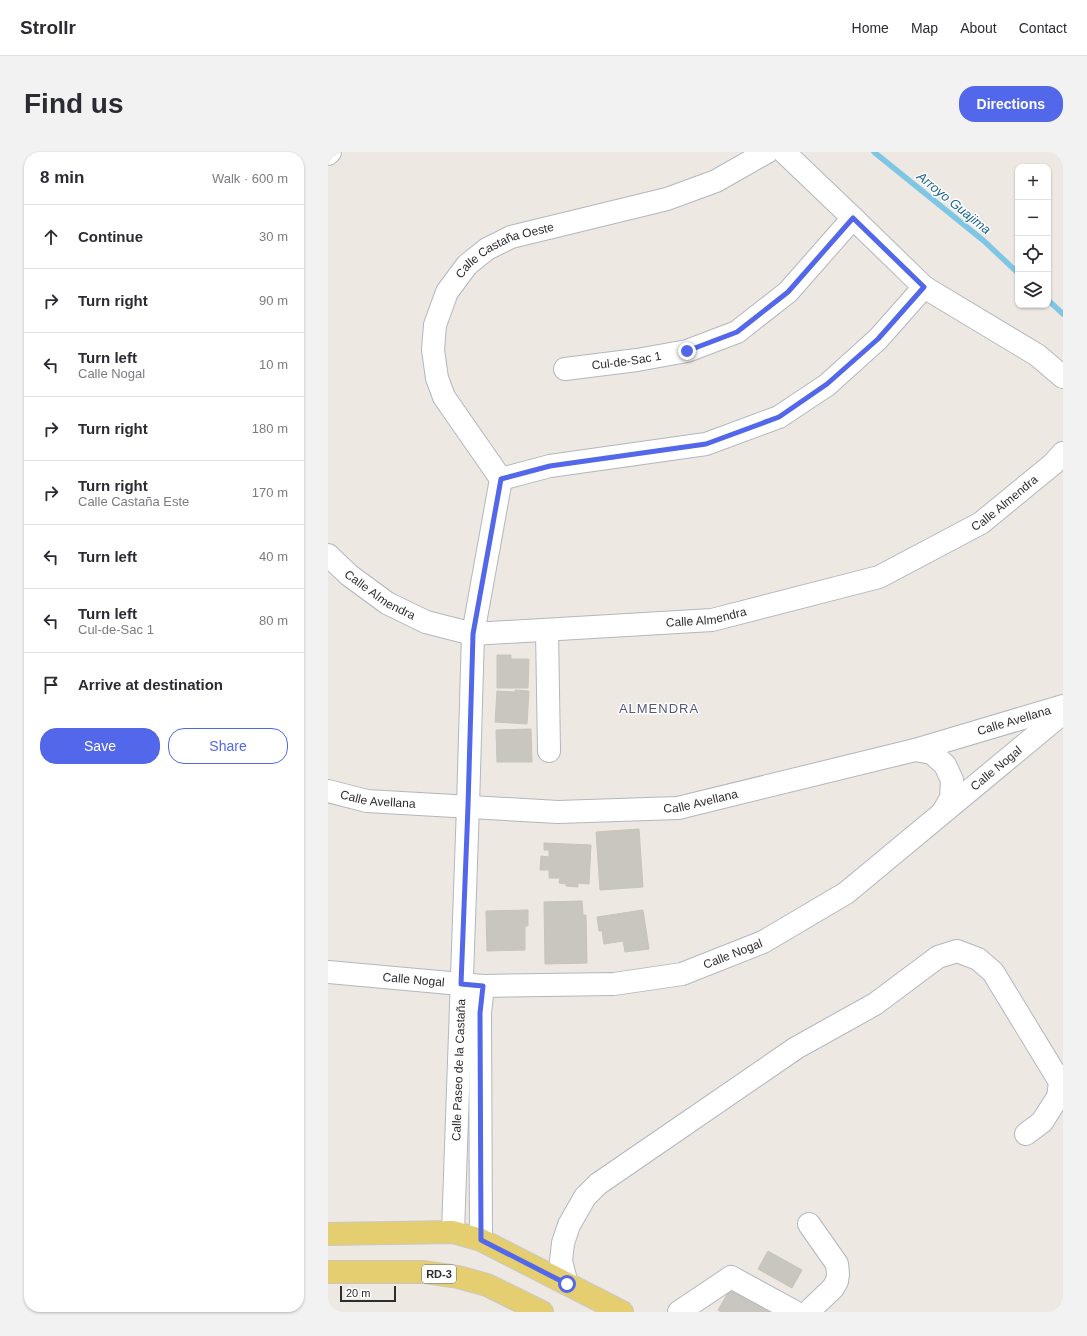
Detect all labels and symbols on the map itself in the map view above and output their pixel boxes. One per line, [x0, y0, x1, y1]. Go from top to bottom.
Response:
water label: Arroyo Guajima [913, 168, 994, 237]
street label: Calle Castaña Oeste [453, 220, 556, 281]
route end [678, 342, 696, 360]
street label: Cul-de-Sac 1 [591, 349, 663, 373]
street label: Calle Almendra [969, 472, 1041, 534]
street label: Calle Almendra [342, 567, 418, 623]
street label: Calle Almendra [665, 604, 748, 630]
district label: ALMENDRA [619, 701, 699, 716]
street label: Calle Avellana [976, 703, 1053, 738]
street label: Calle Nogal [968, 743, 1025, 794]
street label: Calle Avellana [339, 787, 416, 811]
street label: Calle Avellana [663, 787, 740, 815]
street label: Calle Nogal [701, 936, 764, 972]
street label: Calle Nogal [382, 970, 445, 990]
street label: Calle Paseo de la Castaña [449, 998, 468, 1141]
road number: RD-3 [422, 1265, 456, 1283]
route start [558, 1275, 576, 1293]
scale bar [340, 1284, 396, 1303]

